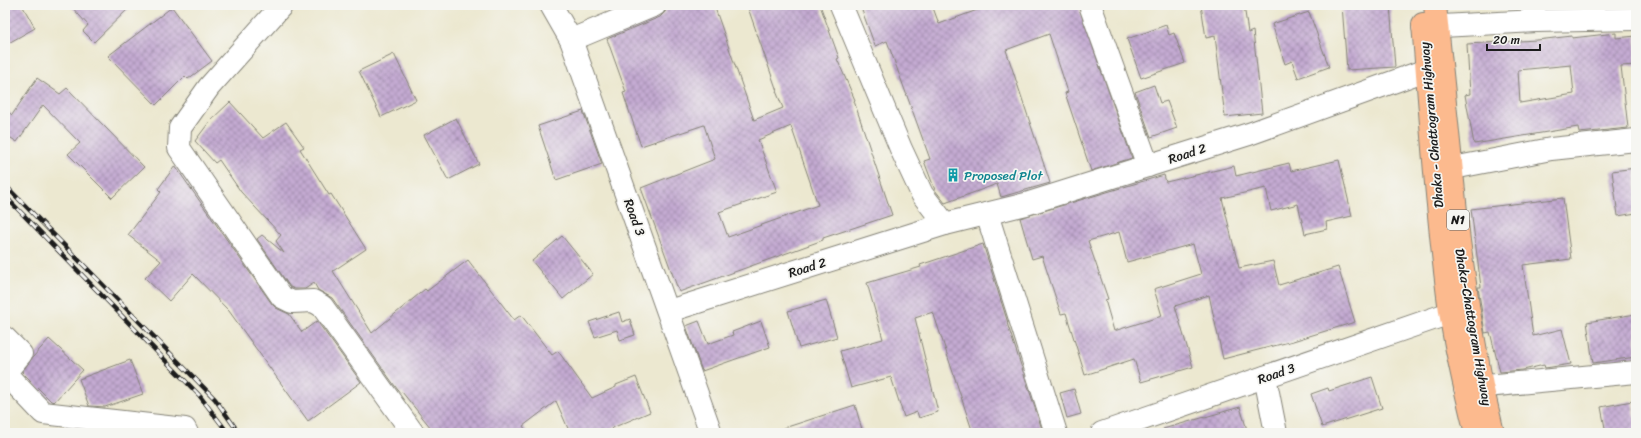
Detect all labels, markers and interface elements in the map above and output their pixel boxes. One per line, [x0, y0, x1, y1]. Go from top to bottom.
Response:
scale bar [1487, 26, 1540, 52]
text: 20 m [1493, 29, 1520, 51]
street label: Dhaka - Chattogram Highway [1413, 41, 1450, 209]
street label: Road 2 [1165, 136, 1210, 170]
place label: Proposed Plot [964, 164, 1043, 187]
building icon: Proposed Plot [945, 167, 961, 183]
street label: Road 3 [617, 195, 652, 239]
road number: N1 [1447, 210, 1469, 230]
street label: Dhaka-Chattogram Highway [1448, 247, 1499, 408]
street label: Road 2 [785, 251, 830, 284]
street label: Road 3 [1254, 356, 1298, 391]

